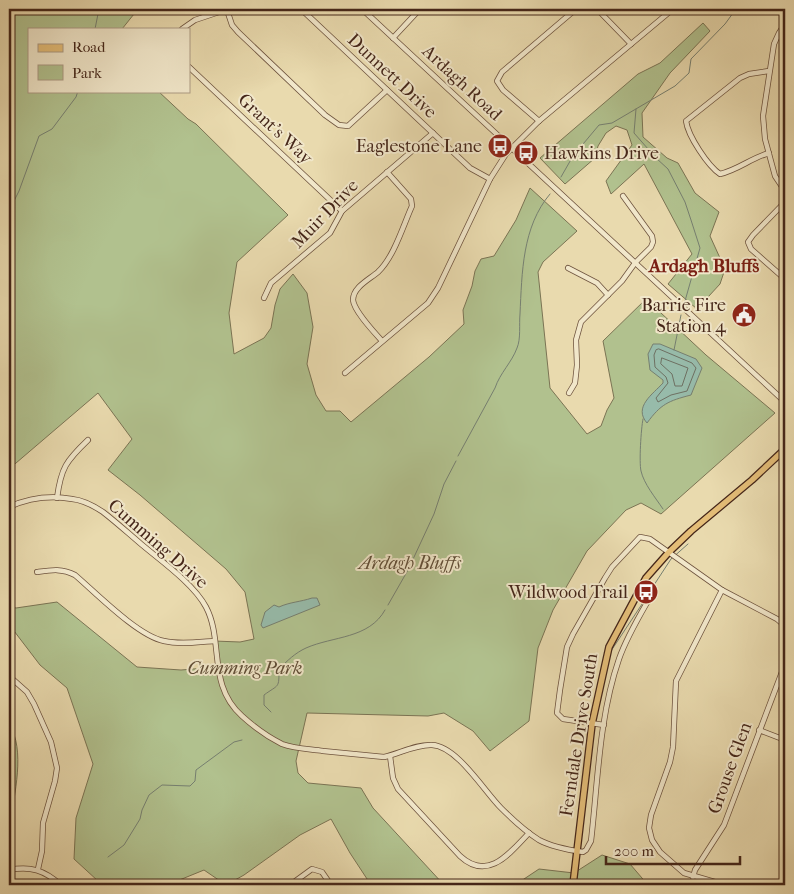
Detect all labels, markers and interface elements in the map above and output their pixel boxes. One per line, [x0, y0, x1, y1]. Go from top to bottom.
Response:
legend [28, 28, 190, 92]
street label: Dunnett Drive [343, 29, 441, 123]
text: Road [72, 38, 106, 56]
street label: Ardagh Road [417, 40, 506, 125]
text: Park [72, 64, 102, 82]
street label: Grant's Way [234, 89, 317, 170]
bus stop icon: Eaglestone Lane [487, 133, 513, 159]
place label: Eaglestone Lane [356, 136, 482, 157]
bus stop icon: Hawkins Drive [513, 140, 539, 166]
place label: Hawkins Drive [544, 143, 659, 164]
street label: Muir Drive [287, 175, 363, 253]
district label: Ardagh Bluffs [648, 255, 759, 277]
place label: Barrie Fire Station 4 [641, 295, 726, 337]
public building icon: Barrie Fire Station 4 [731, 302, 757, 328]
street label: Cumming Drive [104, 495, 212, 593]
park label: Ardagh Bluffs [357, 553, 461, 574]
bus stop icon: Wildwood Trail [633, 579, 659, 605]
place label: Wildwood Trail [507, 582, 628, 603]
street label: Ferndale Drive South [556, 652, 602, 818]
park label: Cumming Park [187, 658, 303, 679]
street label: Grouse Glen [704, 719, 756, 817]
scale bar [606, 834, 740, 866]
text: 200 m [614, 842, 654, 860]

